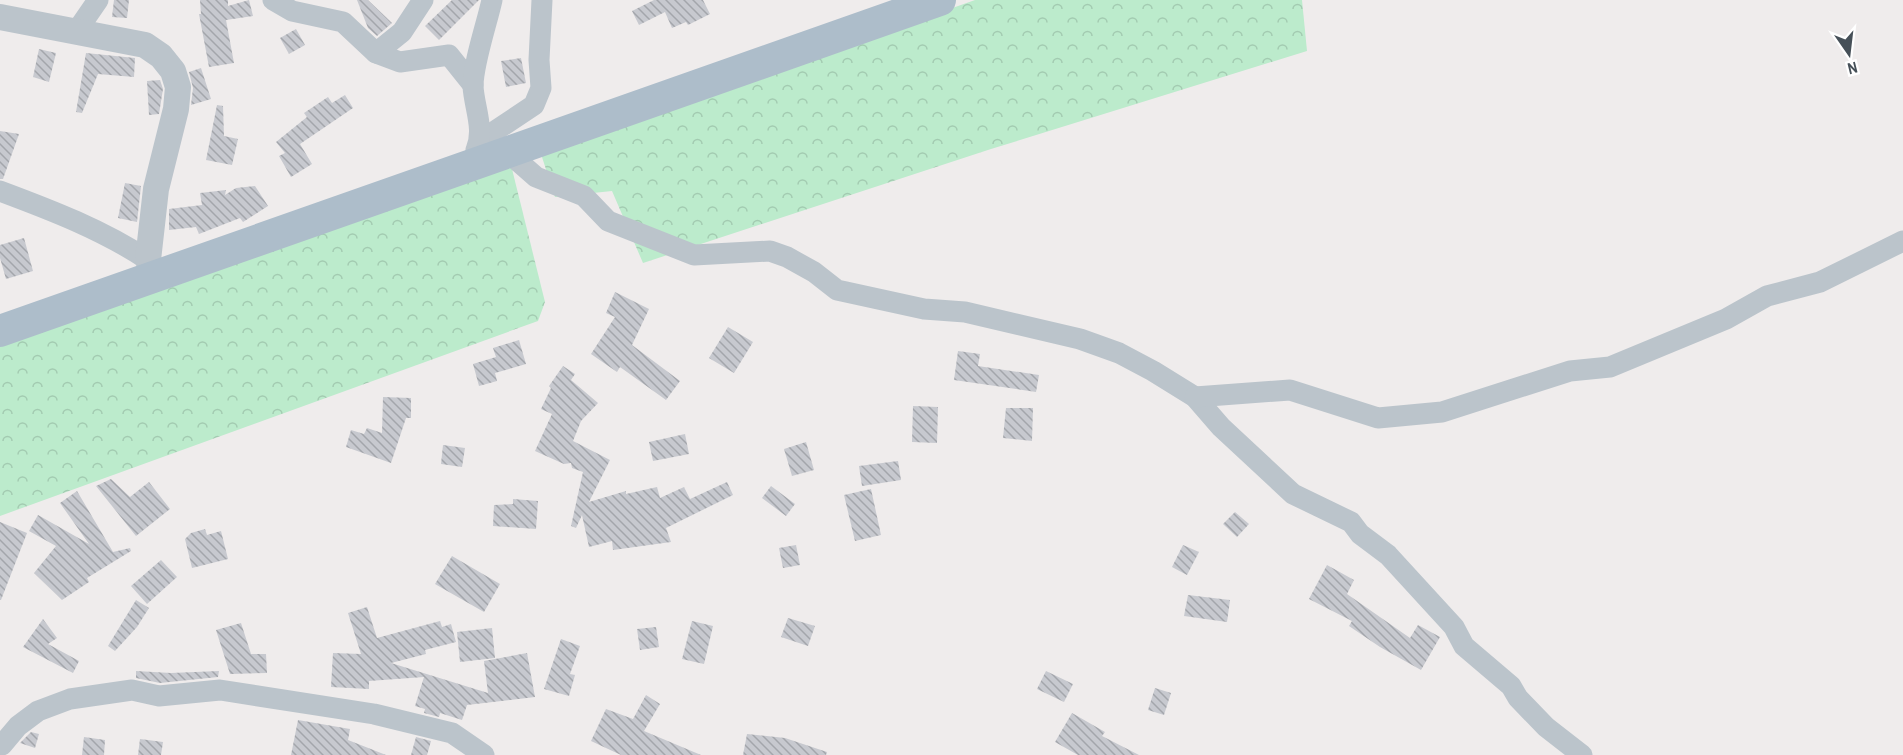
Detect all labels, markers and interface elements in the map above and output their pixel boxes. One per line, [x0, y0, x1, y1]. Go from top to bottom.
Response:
north arrow [1819, 24, 1879, 84]
text: N [1845, 57, 1860, 80]

